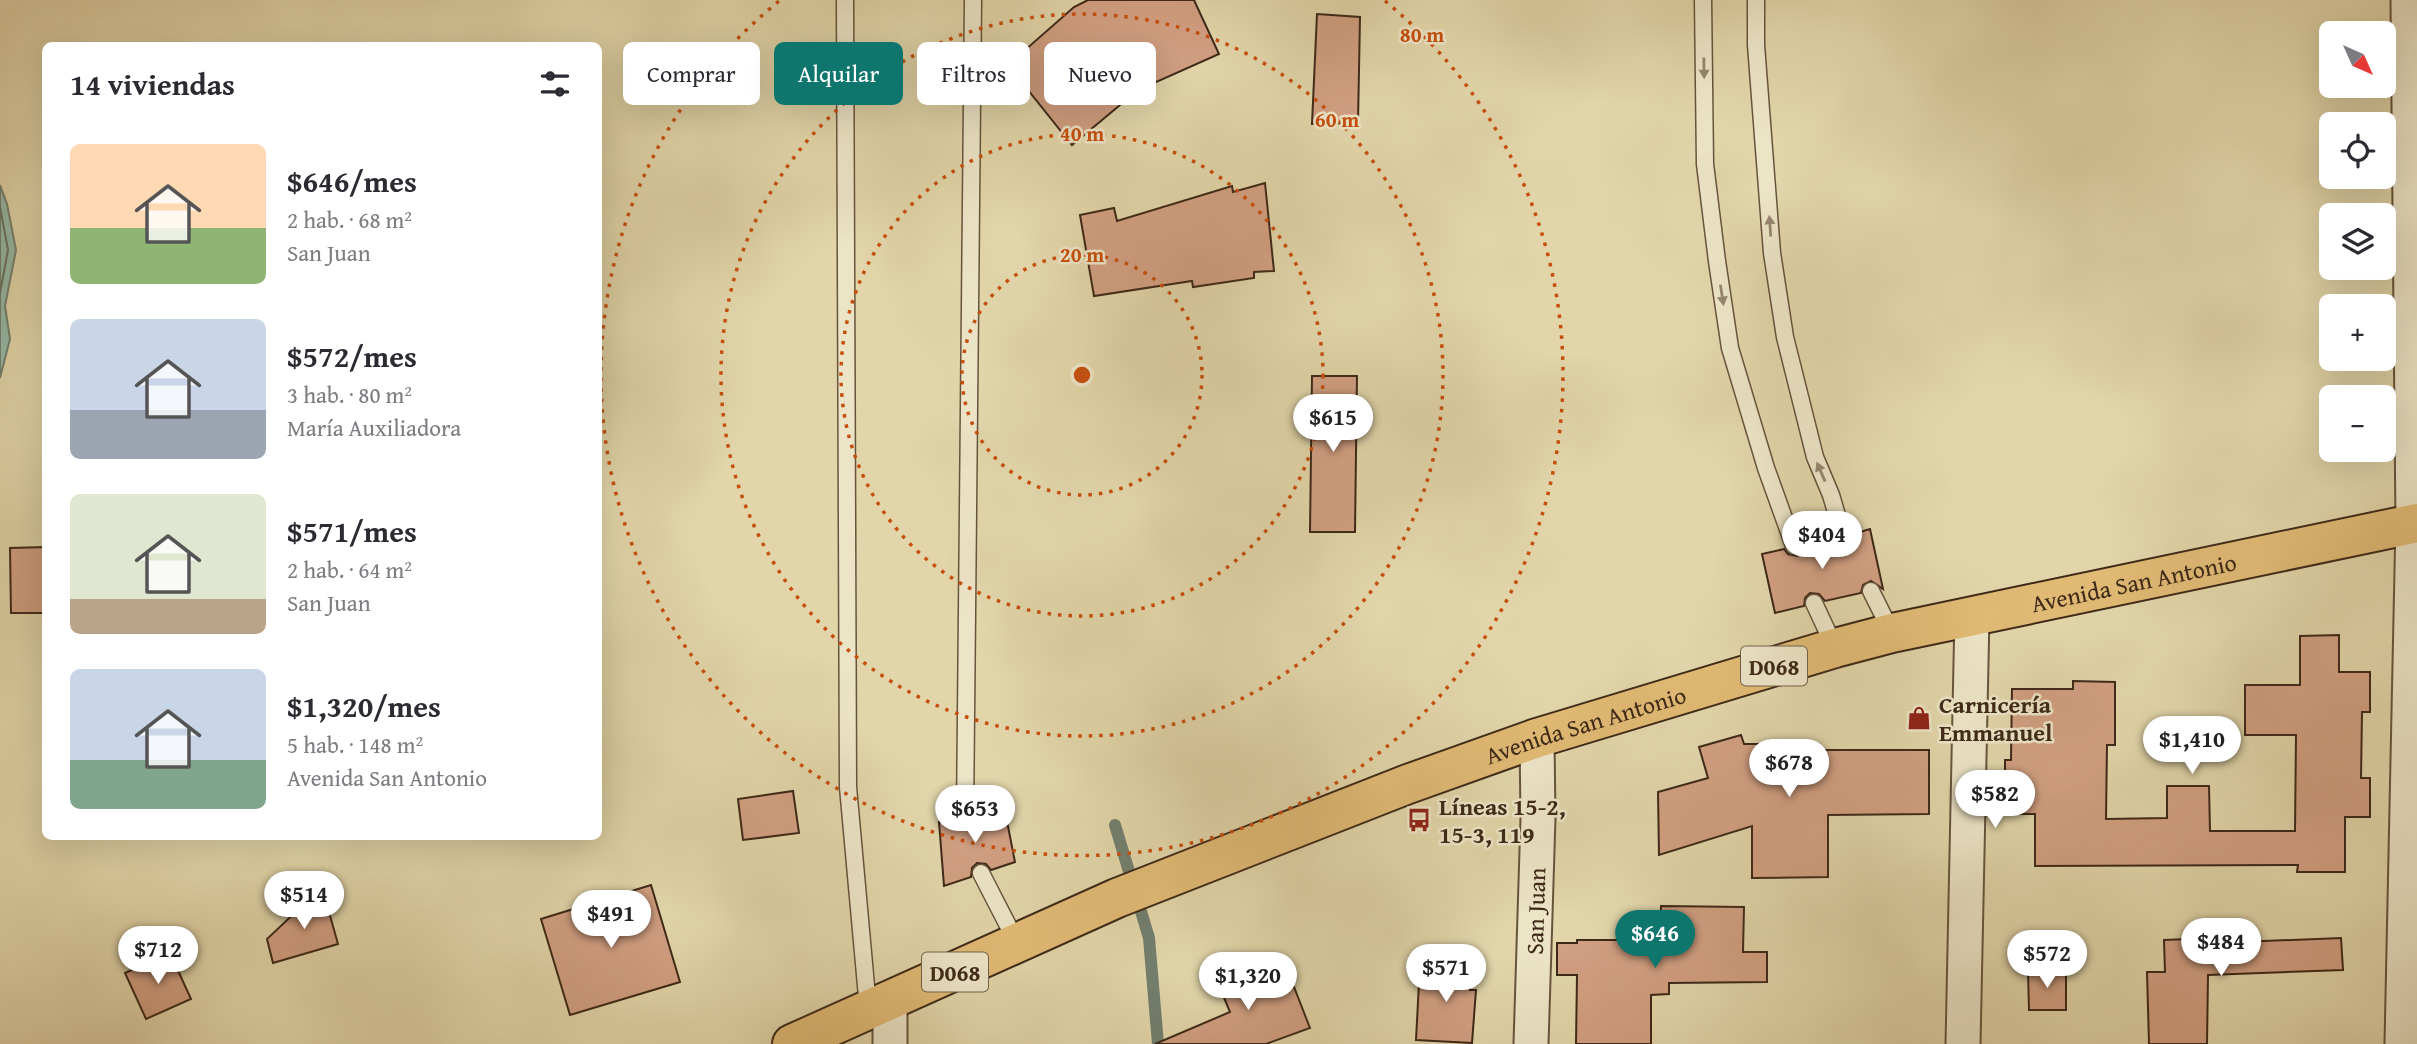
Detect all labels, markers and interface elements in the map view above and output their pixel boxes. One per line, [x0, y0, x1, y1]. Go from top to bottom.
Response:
text: 80 m [1400, 19, 1444, 50]
north arrow [2319, 21, 2396, 98]
map controls [2319, 21, 2396, 462]
chip: Comprar [623, 42, 760, 105]
chip: Alquilar [774, 42, 903, 105]
chip: Filtros [917, 42, 1030, 105]
chip: Nuevo [1044, 42, 1156, 105]
one-way arrow [1698, 57, 1710, 79]
text: 14 viviendas [70, 62, 235, 106]
icon: filters [536, 65, 574, 103]
text: 60 m [1315, 104, 1359, 135]
button: locate [2319, 112, 2396, 189]
text: 40 m [1060, 118, 1104, 149]
text: $646/mes [287, 159, 417, 203]
icon: home [126, 172, 210, 256]
text: 2 hab. · 68 m² [287, 203, 412, 236]
button: layers [2319, 203, 2396, 280]
one-way arrow [1764, 214, 1775, 236]
text: San Juan [287, 236, 371, 269]
text: 20 m [1060, 239, 1104, 270]
one-way arrow [1717, 284, 1728, 306]
button: + [2319, 294, 2396, 371]
text: $572/mes [287, 334, 417, 378]
icon: home [126, 347, 210, 431]
centre of rings [1070, 363, 1094, 387]
text: 3 hab. · 80 m² [287, 378, 412, 411]
button: − [2319, 385, 2396, 462]
pin: $615 [1292, 394, 1374, 454]
text: $615 [1309, 400, 1357, 433]
text: María Auxiliadora [287, 411, 461, 444]
one-way arrow [1815, 461, 1826, 482]
text: $571/mes [287, 509, 417, 553]
pin: $404 [1781, 512, 1863, 571]
text: $404 [1798, 517, 1846, 550]
icon: home [126, 522, 210, 606]
street label: Avenida San Antonio [2028, 544, 2240, 621]
text: 2 hab. · 64 m² [287, 553, 412, 586]
text: San Juan [287, 586, 371, 619]
road number: D068 [1741, 646, 1807, 686]
street label: Avenida San Antonio [1480, 677, 1690, 773]
text: $1,320/mes [287, 684, 441, 728]
place label: Carnicería Emmanuel [1939, 687, 2053, 750]
icon: home [126, 697, 210, 781]
shop icon: Carnicería Emmanuel [1905, 704, 1933, 732]
pin: $1,410 [2135, 716, 2249, 776]
text: $1,410 [2159, 722, 2225, 755]
text: 5 hab. · 148 m² [287, 728, 423, 761]
pin: $678 [1748, 740, 1830, 799]
text: $678 [1765, 745, 1813, 778]
text: Avenida San Antonio [287, 761, 487, 794]
pin: $582 [1954, 770, 2036, 830]
text: $582 [1971, 776, 2019, 809]
pin: $653 [934, 786, 1016, 845]
place label: Líneas 15-2, 15-3, 119 [1439, 789, 1566, 852]
text: $653 [951, 791, 999, 824]
bus stop icon: Líneas 15-2, 15-3, 119 [1405, 806, 1433, 834]
street label: San Juan [1516, 866, 1554, 955]
pin: $514 [263, 872, 345, 931]
text: $514 [280, 877, 328, 910]
pin: $491 [570, 890, 652, 950]
text: $491 [587, 896, 635, 929]
pin: $646 [1614, 911, 1696, 970]
text: $646 [1631, 916, 1679, 949]
pin: $484 [2180, 918, 2262, 978]
text: $484 [2197, 924, 2245, 957]
pin: $712 [117, 926, 199, 986]
pin: $572 [2006, 930, 2088, 990]
text: $712 [134, 932, 182, 965]
text: $572 [2023, 936, 2071, 969]
pin: $571 [1405, 944, 1487, 1004]
text: $571 [1422, 950, 1470, 983]
road number: D068 [922, 953, 988, 992]
pin: $1,320 [1191, 953, 1305, 1012]
text: $1,320 [1215, 958, 1281, 991]

